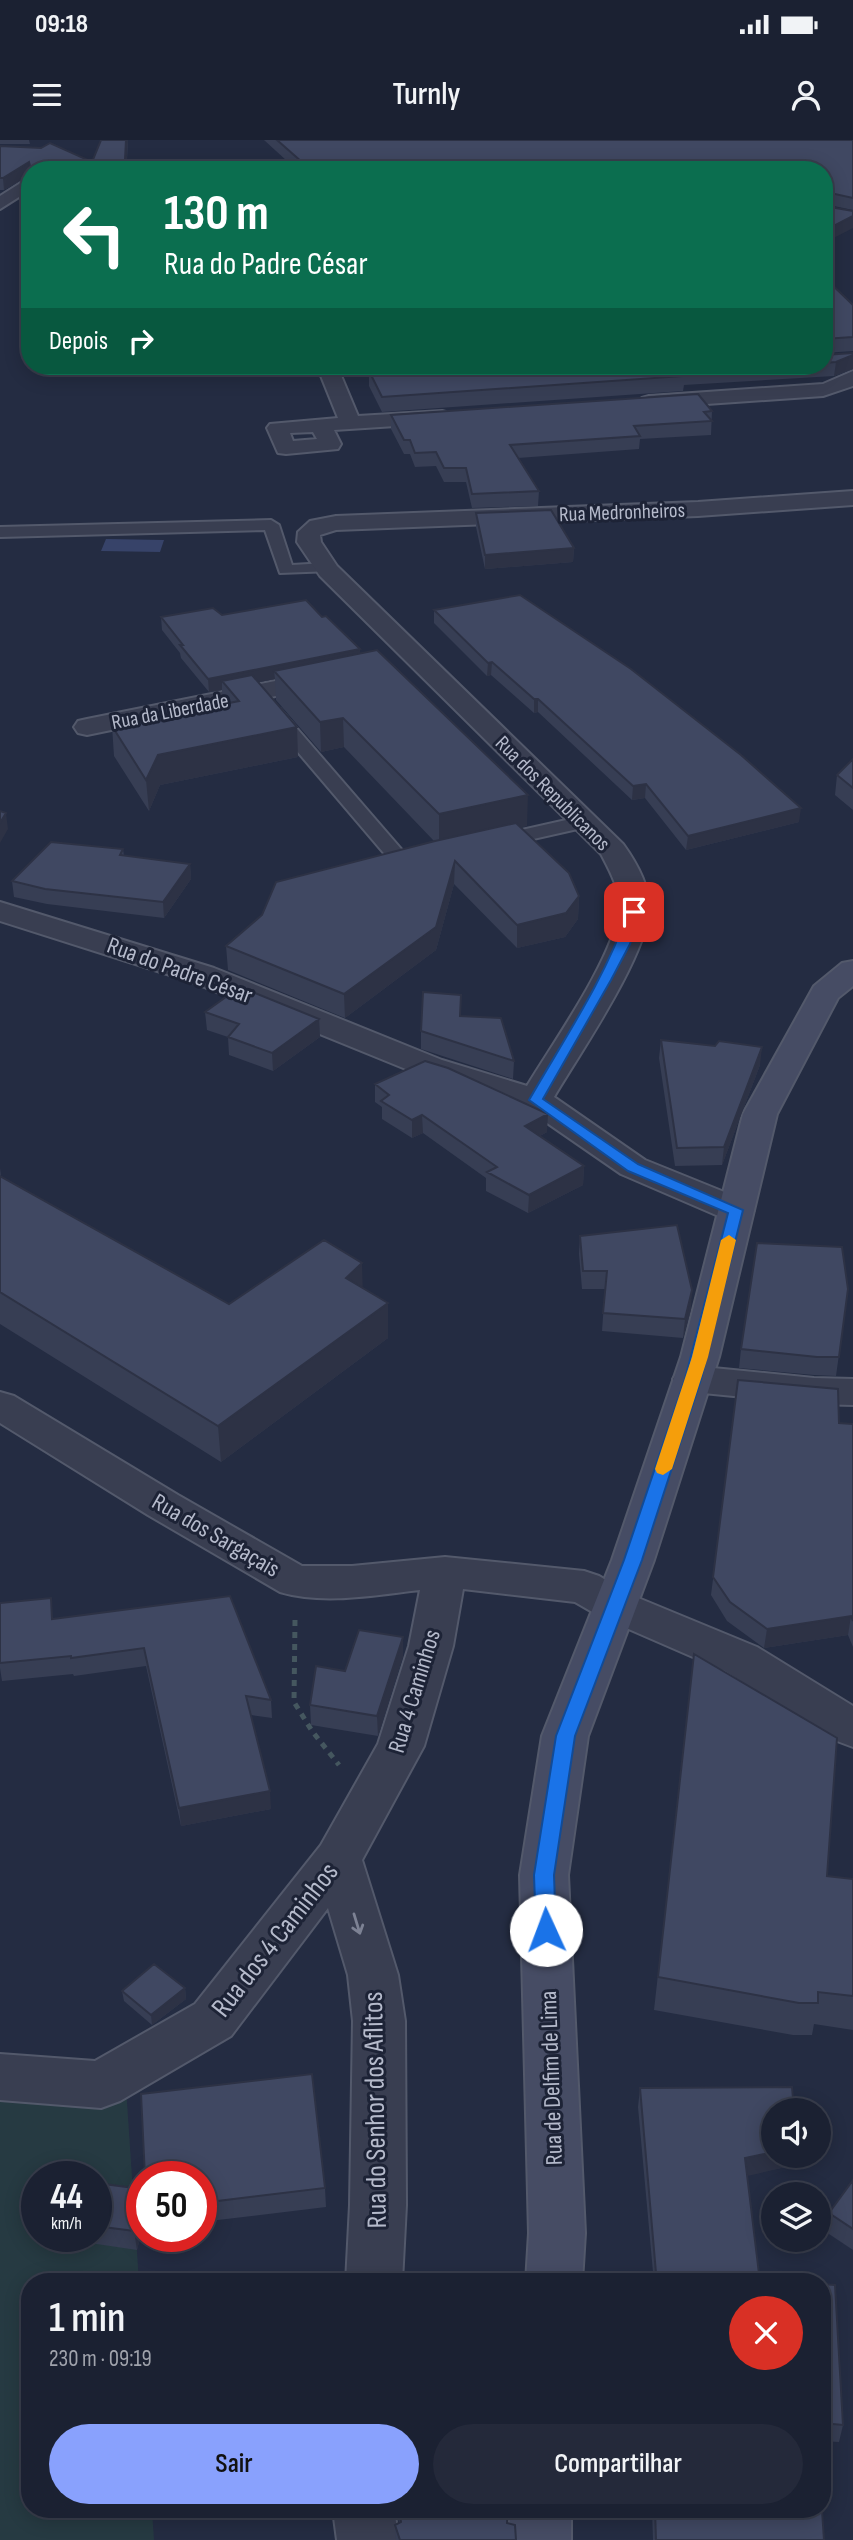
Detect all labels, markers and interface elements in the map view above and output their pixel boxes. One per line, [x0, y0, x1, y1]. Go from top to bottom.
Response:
text: 09:18 [35, 9, 88, 40]
text: Turnly [392, 75, 461, 114]
icon: menu [28, 76, 66, 114]
icon: person [787, 76, 825, 114]
text: 130 m [164, 185, 269, 244]
icon: left [49, 189, 140, 280]
text: Rua do Padre César [164, 245, 368, 284]
icon: right [122, 322, 160, 360]
text: Depois [49, 326, 108, 357]
street label: Rua Medronheiros [558, 498, 686, 527]
street label: Rua da Liberdade [109, 688, 231, 735]
street label: Rua dos Republicanos [490, 731, 615, 856]
pin [604, 882, 664, 942]
icon: arrive [615, 893, 653, 931]
street label: Rua do Padre César [103, 931, 257, 1010]
street label: Rua dos Sargaçais [147, 1487, 285, 1584]
street label: Rua 4 Caminhos [382, 1626, 447, 1756]
street label: Rua dos 4 Caminhos [205, 1856, 346, 2024]
position arrow [509, 1893, 583, 1967]
one-way arrow [352, 1913, 365, 1935]
street label: Rua de Delfim de Lima [534, 1990, 569, 2166]
street label: Rua do Senhor dos Aflitos [357, 1991, 394, 2229]
map controls [761, 2098, 831, 2252]
button: sound [761, 2098, 831, 2168]
speed limit sign: 50 [126, 2161, 217, 2252]
text: 44 [50, 2176, 83, 2219]
button: layers [761, 2182, 831, 2252]
text: km/h [51, 2213, 82, 2234]
text: 1 min [49, 2293, 125, 2344]
button: close [729, 2296, 803, 2370]
text: 230 m · 09:19 [49, 2345, 152, 2373]
button: Sair [49, 2424, 419, 2504]
button: Compartilhar [433, 2424, 803, 2504]

